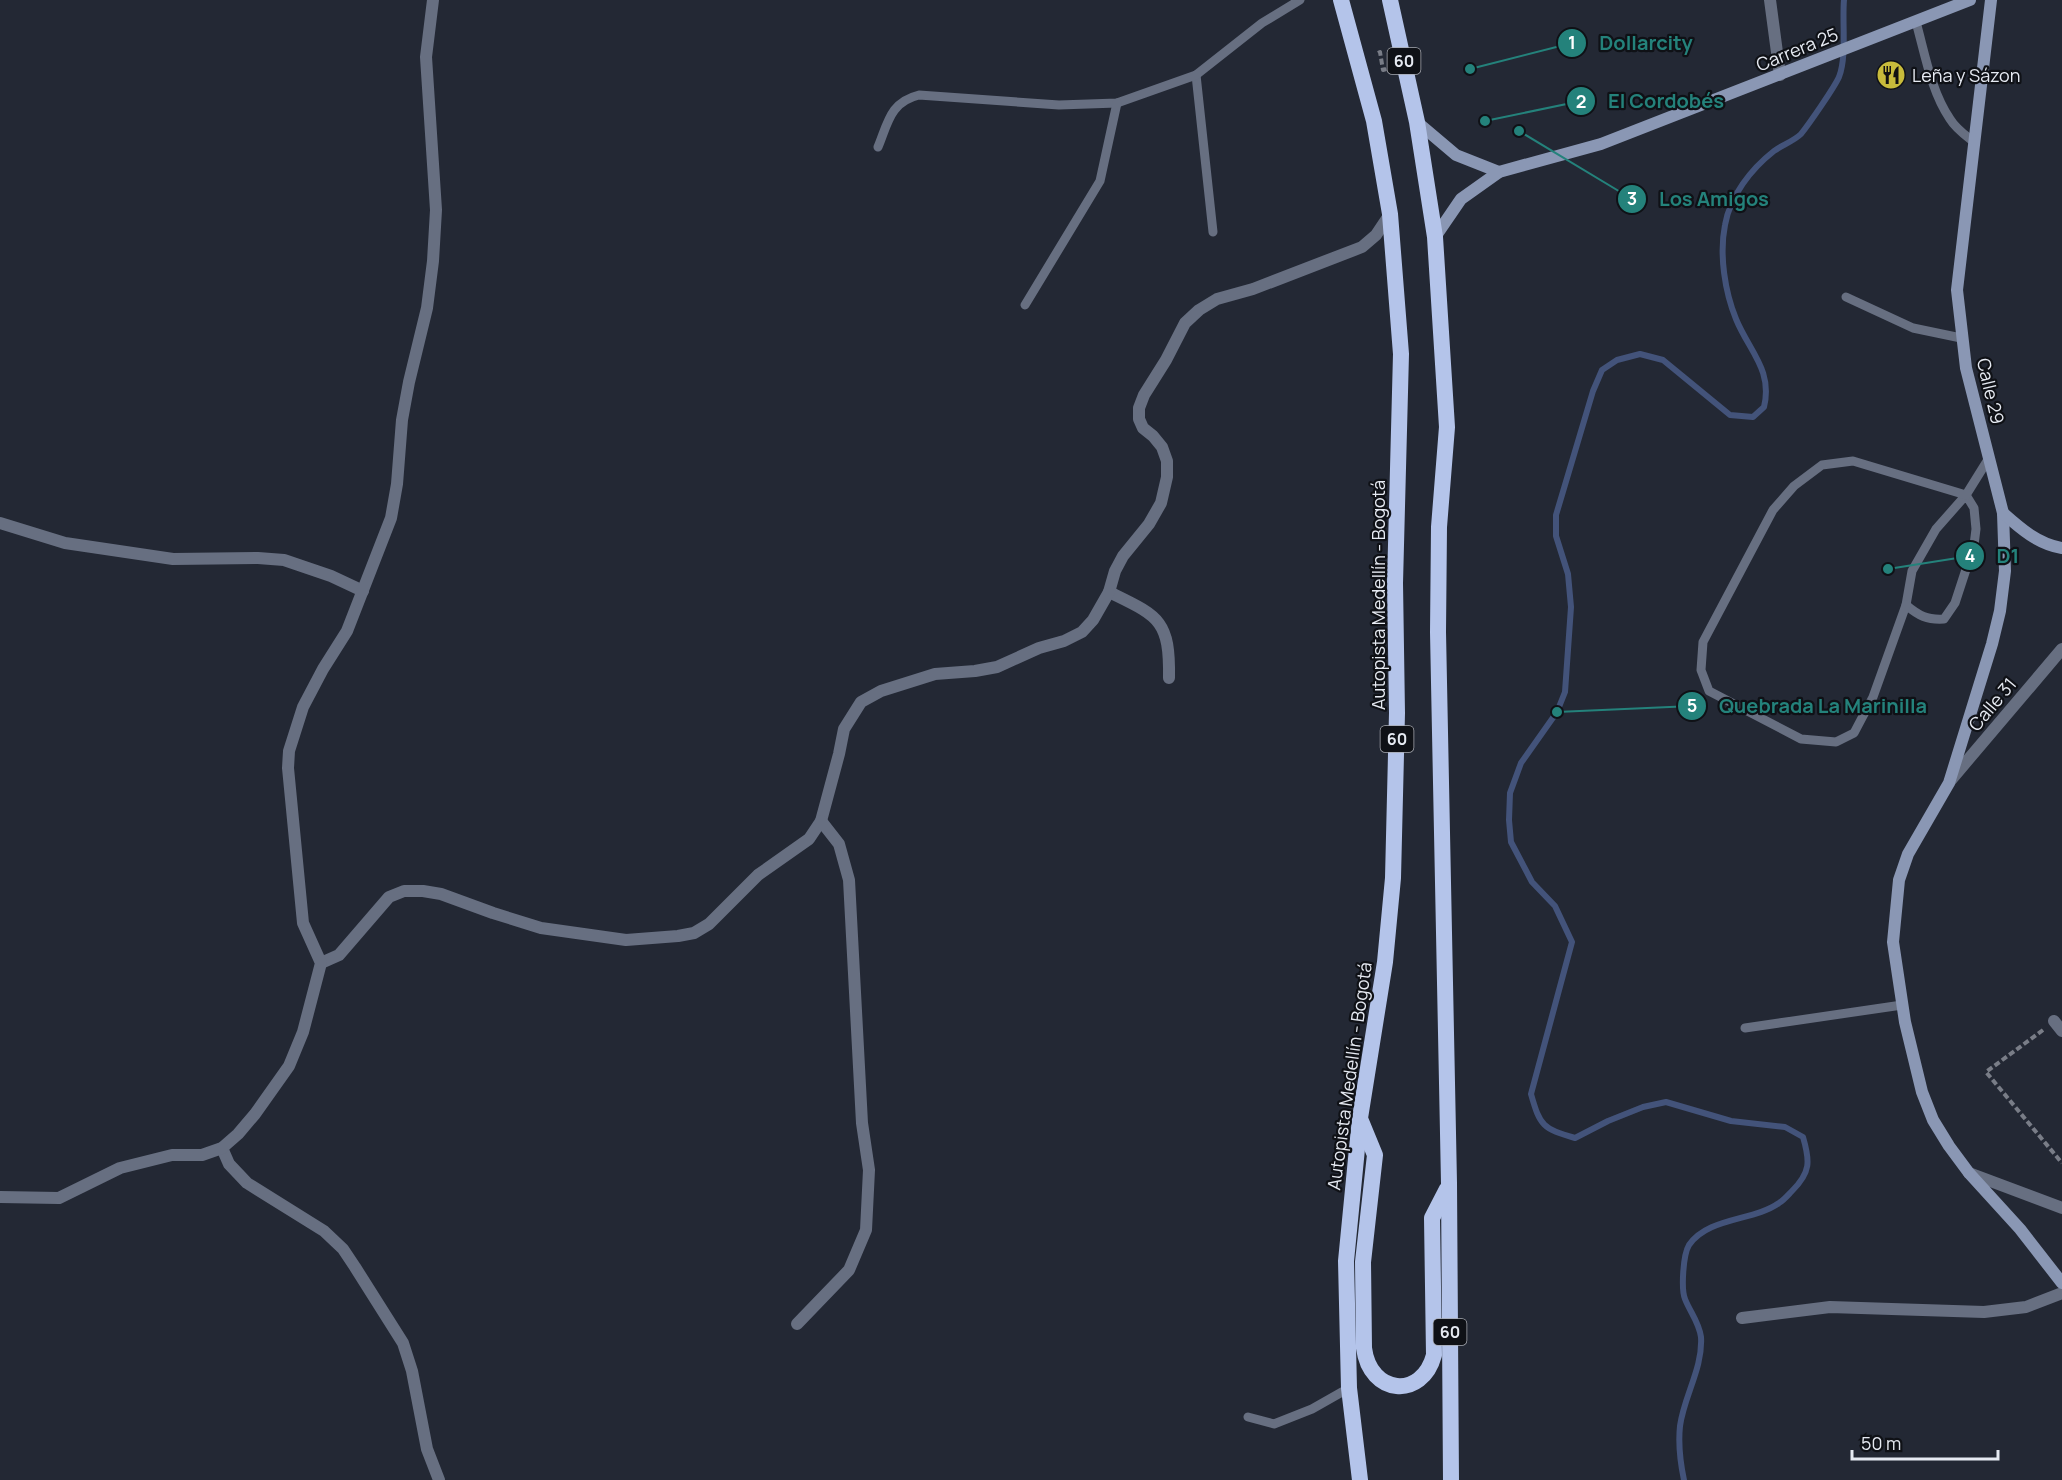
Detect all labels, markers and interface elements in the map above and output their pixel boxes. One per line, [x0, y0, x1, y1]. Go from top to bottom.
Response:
street label: Carrera 25 [1752, 22, 1842, 76]
callout: Dollarcity [1557, 24, 1704, 62]
text: Dollarcity [1599, 29, 1693, 56]
text: 1 [1568, 30, 1576, 54]
road number: 60 [1388, 48, 1420, 74]
restaurant icon: Leña y Sázon [1875, 59, 1907, 91]
place label: Leña y Sázon [1912, 63, 2020, 87]
callout: El Cordobés [1566, 82, 1736, 120]
text: El Cordobés [1608, 87, 1724, 114]
text: 2 [1576, 89, 1586, 113]
callout: Los Amigos [1617, 180, 1781, 218]
text: Los Amigos [1659, 185, 1769, 212]
text: 3 [1627, 186, 1637, 210]
street label: Calle 29 [1972, 356, 2010, 426]
street label: Autopista Medellín - Bogotá [1366, 480, 1390, 710]
callout: D1 [1955, 537, 2032, 575]
text: D1 [1997, 542, 2019, 569]
text: 4 [1965, 543, 1976, 567]
street label: Calle 31 [1963, 672, 2021, 736]
callout: Quebrada La Marinilla [1677, 687, 1939, 725]
text: Quebrada La Marinilla [1719, 692, 1927, 719]
text: 5 [1687, 693, 1697, 717]
road number: 60 [1380, 726, 1414, 752]
street label: Autopista Medellín - Bogotá [1321, 961, 1377, 1191]
road number: 60 [1434, 1319, 1466, 1345]
scale bar [1852, 1423, 1998, 1461]
text: 50 m [1861, 1431, 1901, 1455]

